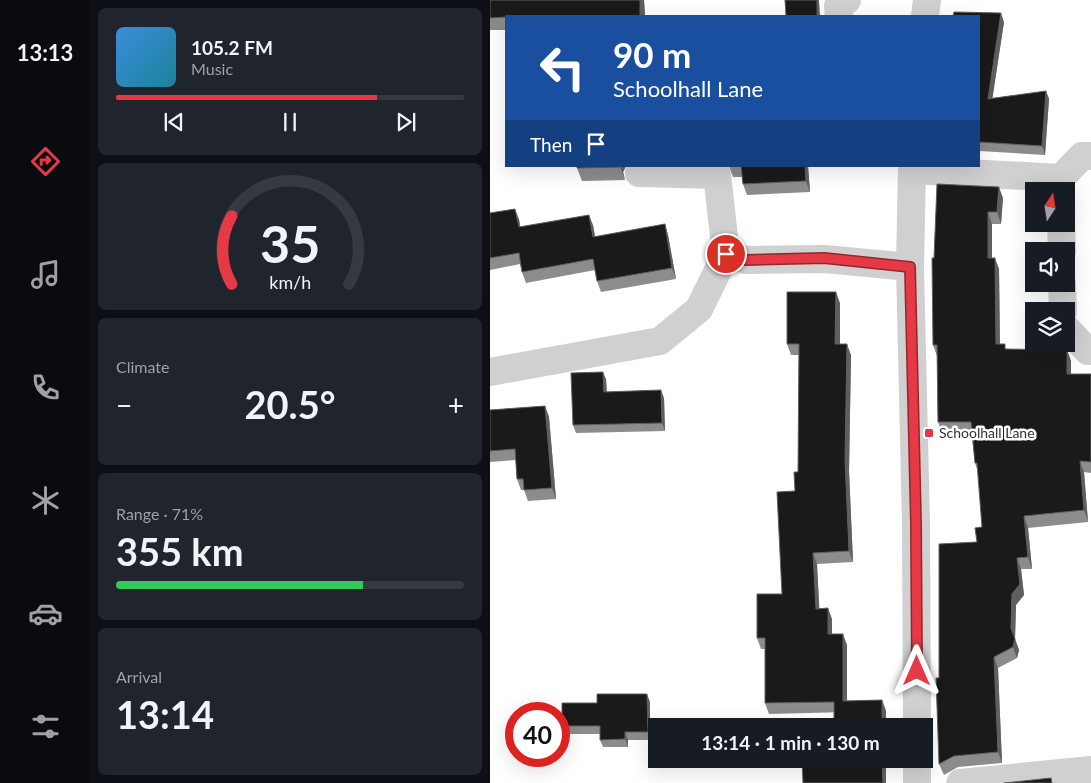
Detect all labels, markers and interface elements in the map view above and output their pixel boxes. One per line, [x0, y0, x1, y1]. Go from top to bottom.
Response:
text: 90 m [613, 33, 691, 75]
icon: left [530, 35, 595, 100]
text: 105.2 FM [191, 36, 273, 59]
text: 13:13 [17, 39, 73, 66]
text: Music [191, 59, 233, 78]
text: Schoolhall Lane [613, 75, 763, 102]
icon: previous [160, 108, 188, 136]
icon: pause [276, 108, 304, 136]
icon: next [392, 108, 420, 136]
icon: arrive [582, 130, 610, 158]
text: Then [530, 133, 572, 156]
icon: directions [28, 144, 63, 179]
north arrow [1025, 182, 1075, 232]
map controls [1025, 182, 1075, 352]
text: 35 [260, 212, 320, 274]
pin [705, 233, 747, 275]
icon: arrive [712, 240, 740, 268]
button: sound [1025, 242, 1075, 292]
icon: music [28, 257, 63, 292]
text: km/h [269, 271, 311, 293]
button: layers [1025, 302, 1075, 352]
text: Climate [116, 357, 169, 376]
icon: phone [28, 370, 63, 405]
text: 20.5° [245, 381, 335, 427]
text: − [116, 388, 132, 422]
text: + [448, 388, 464, 422]
place label: Schoolhall Lane [939, 424, 1035, 441]
marker: Schoolhall Lane [923, 427, 935, 439]
icon: climate [28, 483, 63, 518]
text: Range · 71% [116, 504, 203, 523]
text: 355 km [116, 528, 244, 574]
icon: car [28, 596, 63, 631]
position arrow [890, 644, 942, 696]
text: Arrival [116, 667, 162, 686]
text: 13:14 [116, 691, 214, 737]
speed limit sign: 40 [505, 702, 570, 767]
icon: filters [28, 709, 63, 744]
text: 13:14 · 1 min · 130 m [701, 731, 880, 754]

